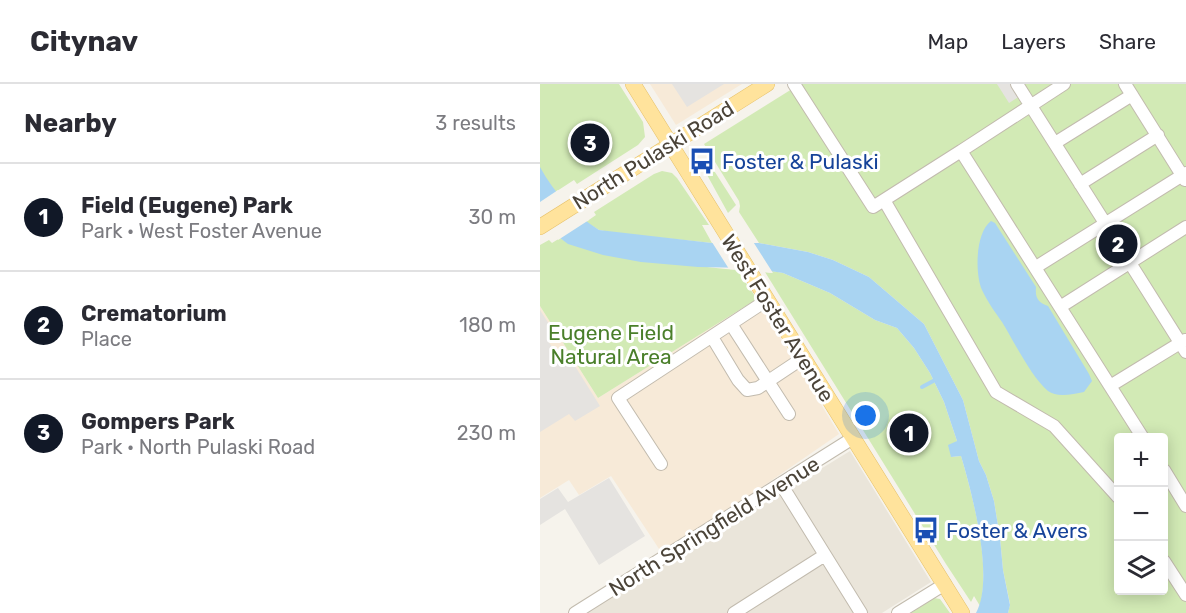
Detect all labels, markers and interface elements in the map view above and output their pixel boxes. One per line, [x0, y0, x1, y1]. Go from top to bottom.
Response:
text: Citynav [30, 25, 138, 58]
text: Map [927, 29, 968, 54]
text: Layers [1001, 29, 1066, 54]
text: Share [1099, 29, 1156, 54]
street label: North Pulaski Road [568, 95, 738, 215]
text: Nearby [24, 108, 117, 139]
text: 3 results [435, 111, 516, 135]
pin: 3 [571, 120, 610, 166]
bus stop icon: Foster & Pulaski [687, 146, 717, 176]
place label: Foster & Pulaski [722, 149, 879, 174]
text: Field (Eugene) Park [81, 192, 293, 219]
text: 1 [39, 205, 48, 229]
text: 30 m [469, 205, 516, 229]
text: Park · West Foster Avenue [81, 219, 322, 243]
pin: 2 [1098, 222, 1138, 266]
street label: West Foster Avenue [716, 230, 840, 406]
text: Crematorium [81, 300, 227, 327]
text: 2 [37, 313, 50, 337]
text: 180 m [459, 313, 516, 337]
park label: Eugene Field Natural Area [548, 320, 674, 369]
text: Place [81, 327, 132, 351]
your location [851, 401, 880, 430]
text: Gompers Park [81, 408, 235, 435]
pin: 1 [890, 410, 928, 456]
text: 3 [37, 421, 50, 445]
text: 230 m [457, 421, 516, 445]
map controls [1114, 433, 1168, 595]
button: + [1114, 433, 1168, 487]
text: Park · North Pulaski Road [81, 435, 315, 459]
street label: North Springfield Avenue [604, 451, 824, 601]
button: − [1114, 487, 1168, 541]
bus stop icon: Foster & Avers [911, 515, 941, 545]
place label: Foster & Avers [946, 518, 1088, 543]
button: layers [1114, 541, 1168, 595]

